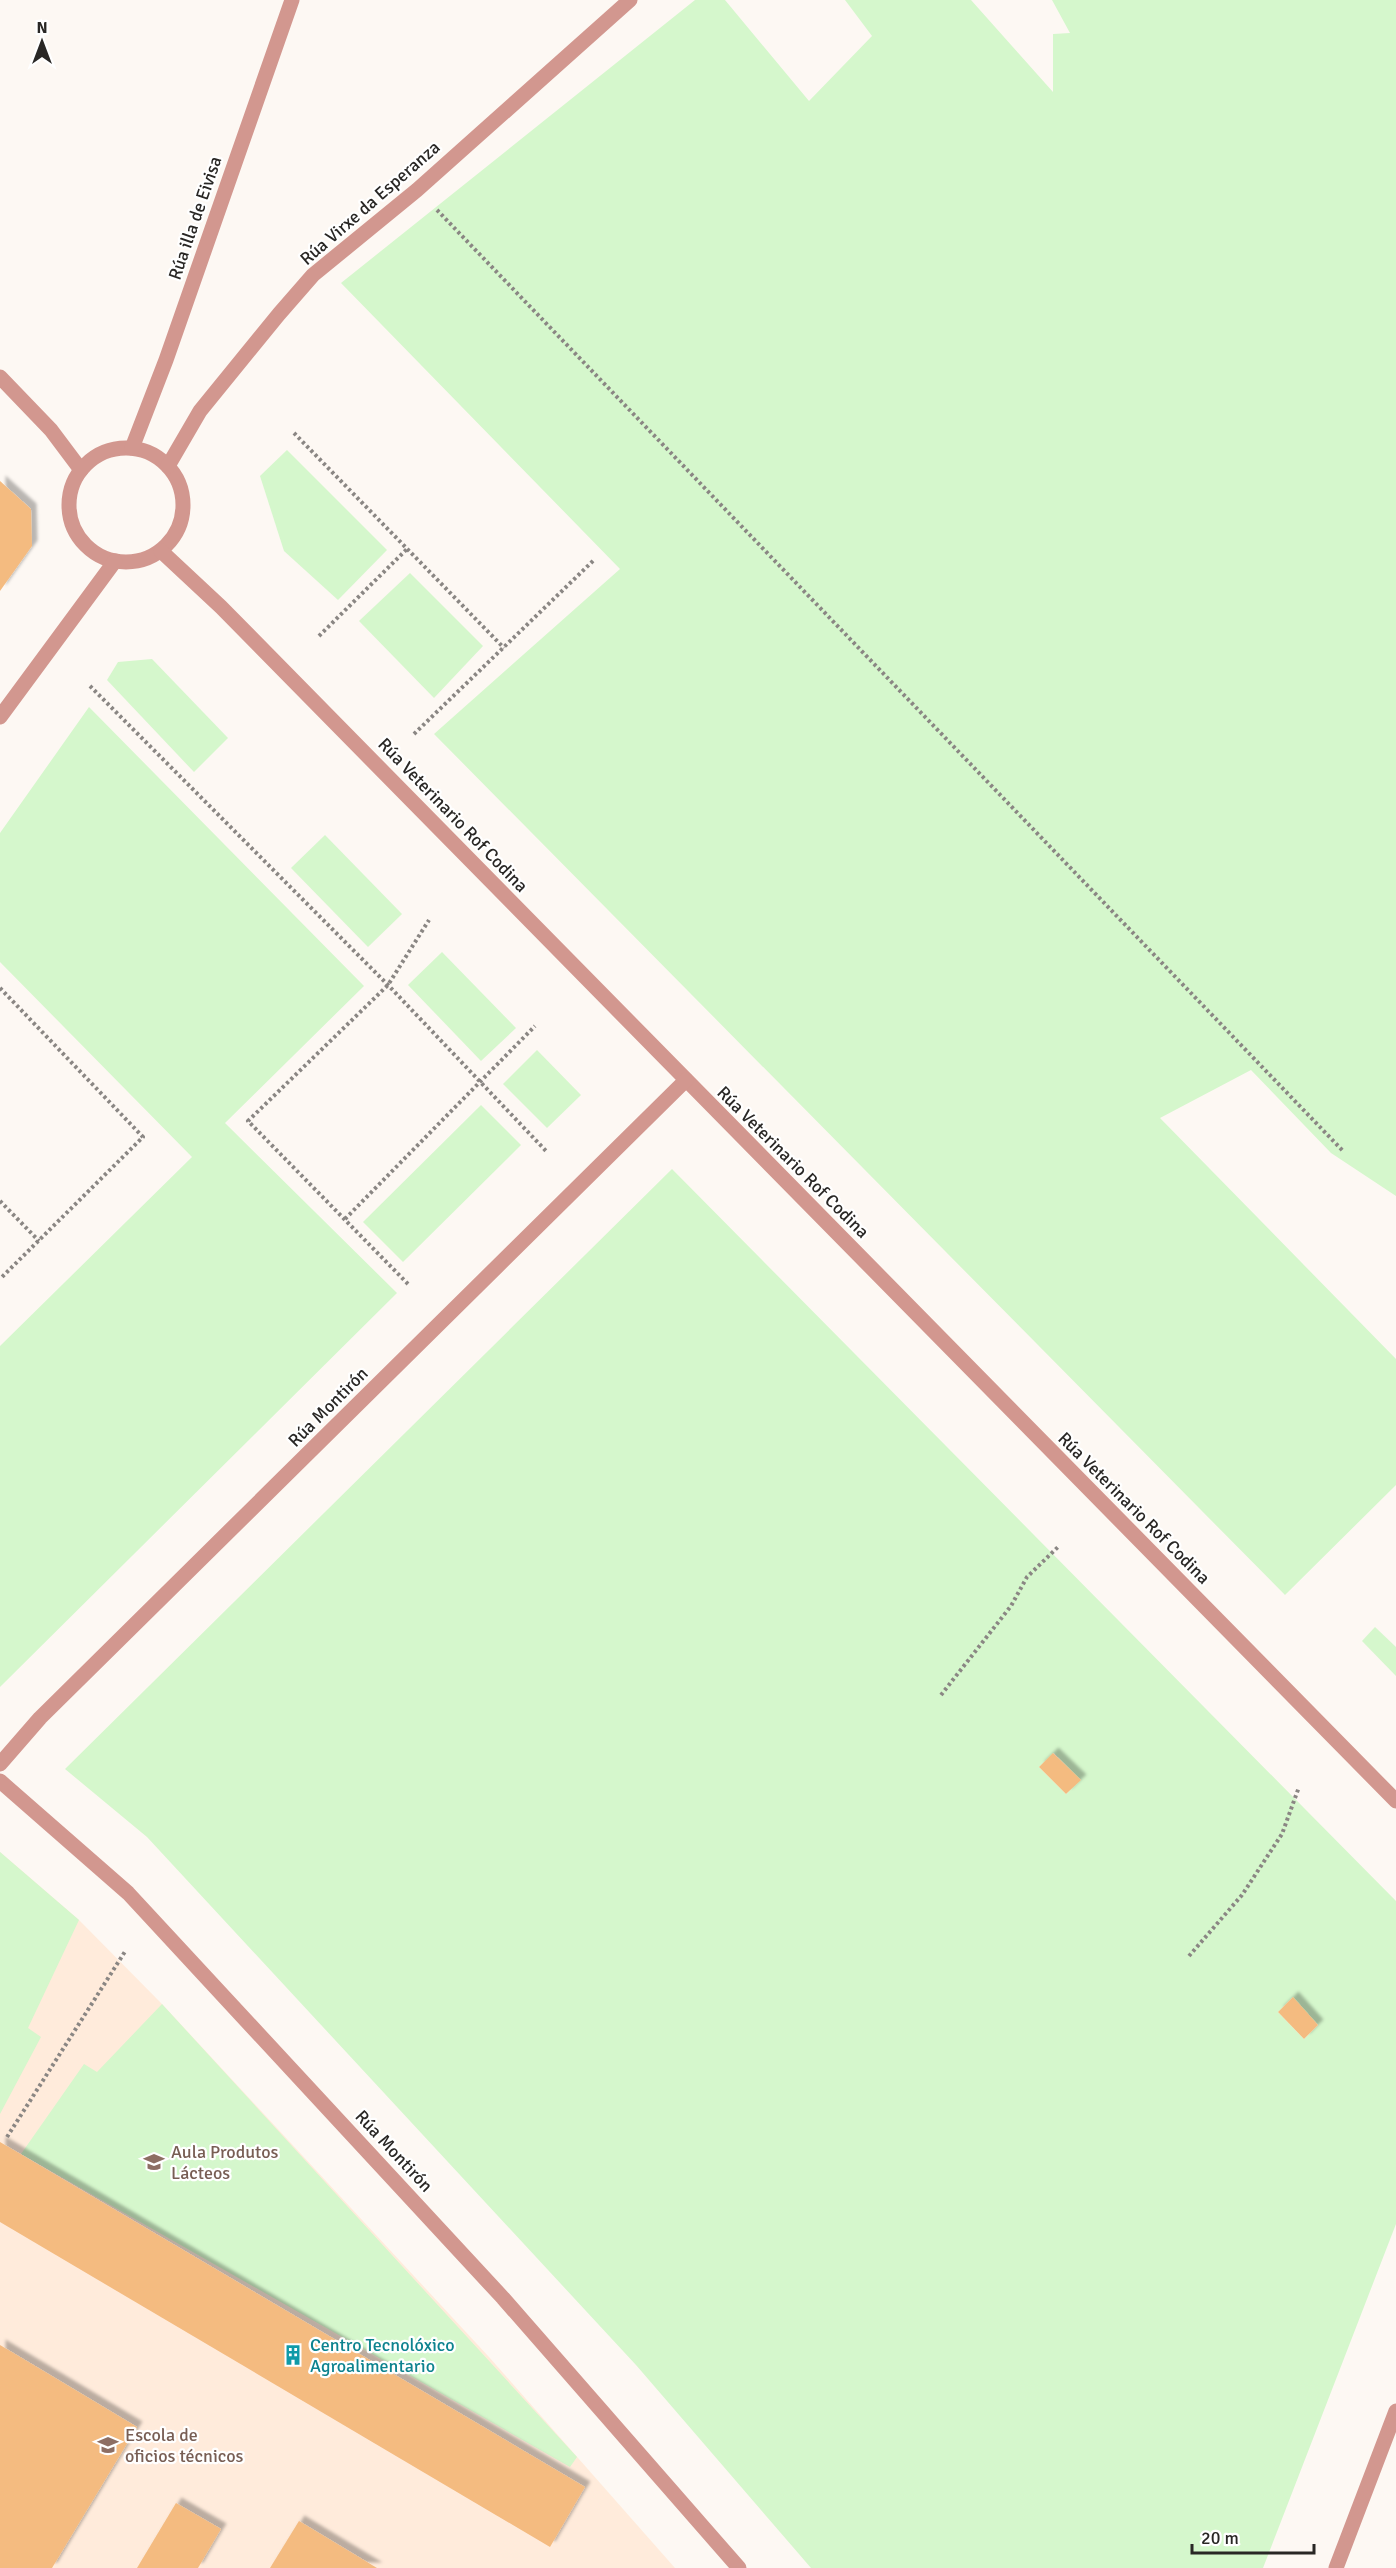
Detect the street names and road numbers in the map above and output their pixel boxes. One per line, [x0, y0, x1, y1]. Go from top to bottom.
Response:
street label: Rúa Virxe da Esperanza [296, 136, 444, 270]
street label: Rúa illa de Eivisa [164, 153, 226, 283]
street label: Rúa Veterinario Rof Codina [374, 733, 532, 897]
street label: Rúa Veterinario Rof Codina [712, 1081, 874, 1243]
street label: Rúa Montirón [284, 1363, 372, 1451]
street label: Rúa Veterinario Rof Codina [1053, 1427, 1215, 1589]
street label: Rúa Montirón [351, 2106, 437, 2196]

